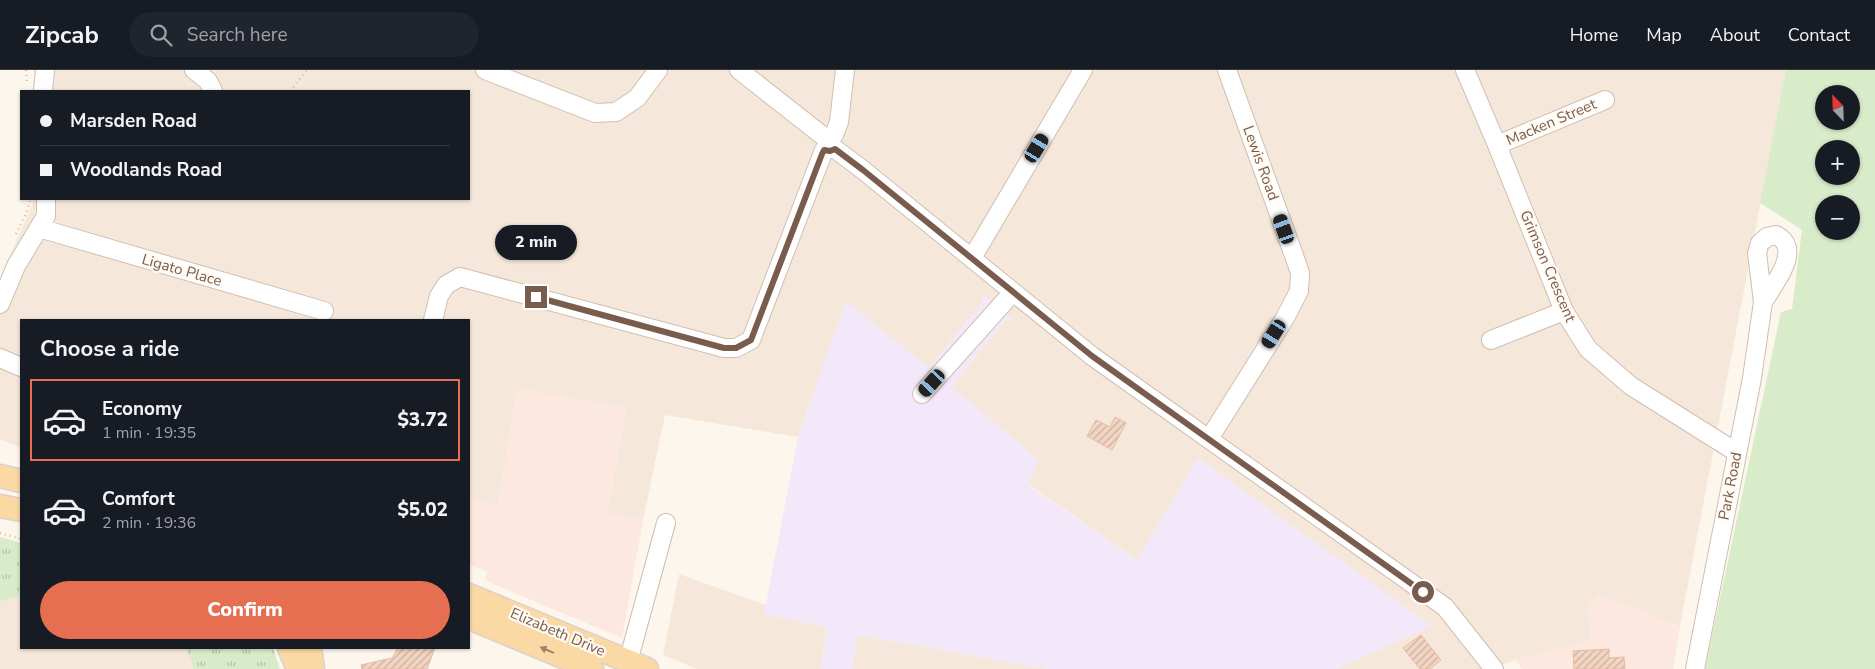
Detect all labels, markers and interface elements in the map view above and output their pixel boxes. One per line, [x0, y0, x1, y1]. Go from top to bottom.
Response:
search box [129, 12, 479, 57]
text: Zipcab [25, 19, 99, 51]
icon: search [147, 21, 175, 49]
text: Search here [187, 22, 288, 48]
text: Home [1570, 23, 1618, 47]
text: Map [1646, 23, 1682, 47]
text: About [1710, 23, 1760, 47]
text: Contact [1788, 23, 1850, 47]
north arrow [1815, 85, 1860, 130]
map controls [1815, 85, 1860, 240]
street label: Macken Street [1503, 94, 1600, 150]
text: Marsden Road [70, 108, 197, 134]
street label: Lewis Road [1238, 123, 1284, 203]
car [1022, 131, 1051, 165]
button: + [1815, 140, 1860, 185]
text: Woodlands Road [70, 157, 222, 183]
button: − [1815, 195, 1860, 240]
street label: Grimson Crescent [1515, 207, 1581, 326]
car [1271, 212, 1296, 246]
callout: 2 min [495, 224, 577, 260]
text: 2 min [515, 231, 557, 253]
street label: Ligato Place [140, 249, 224, 291]
route end [525, 286, 547, 308]
car [1259, 317, 1288, 351]
text: Choose a ride [40, 334, 179, 364]
car [916, 367, 947, 399]
text: Economy [102, 396, 182, 422]
icon: car [42, 398, 87, 443]
text: $3.72 [397, 407, 448, 433]
text: 1 min · 19:35 [102, 422, 196, 444]
street label: Park Road [1714, 450, 1746, 522]
text: Comfort [102, 486, 175, 512]
icon: car [42, 488, 87, 533]
text: $5.02 [397, 497, 448, 523]
text: 2 min · 19:36 [102, 512, 196, 534]
button: Confirm [40, 581, 450, 639]
route start [1412, 581, 1434, 603]
street label: Elizabeth Drive [507, 603, 609, 661]
one-way arrow [539, 646, 554, 654]

